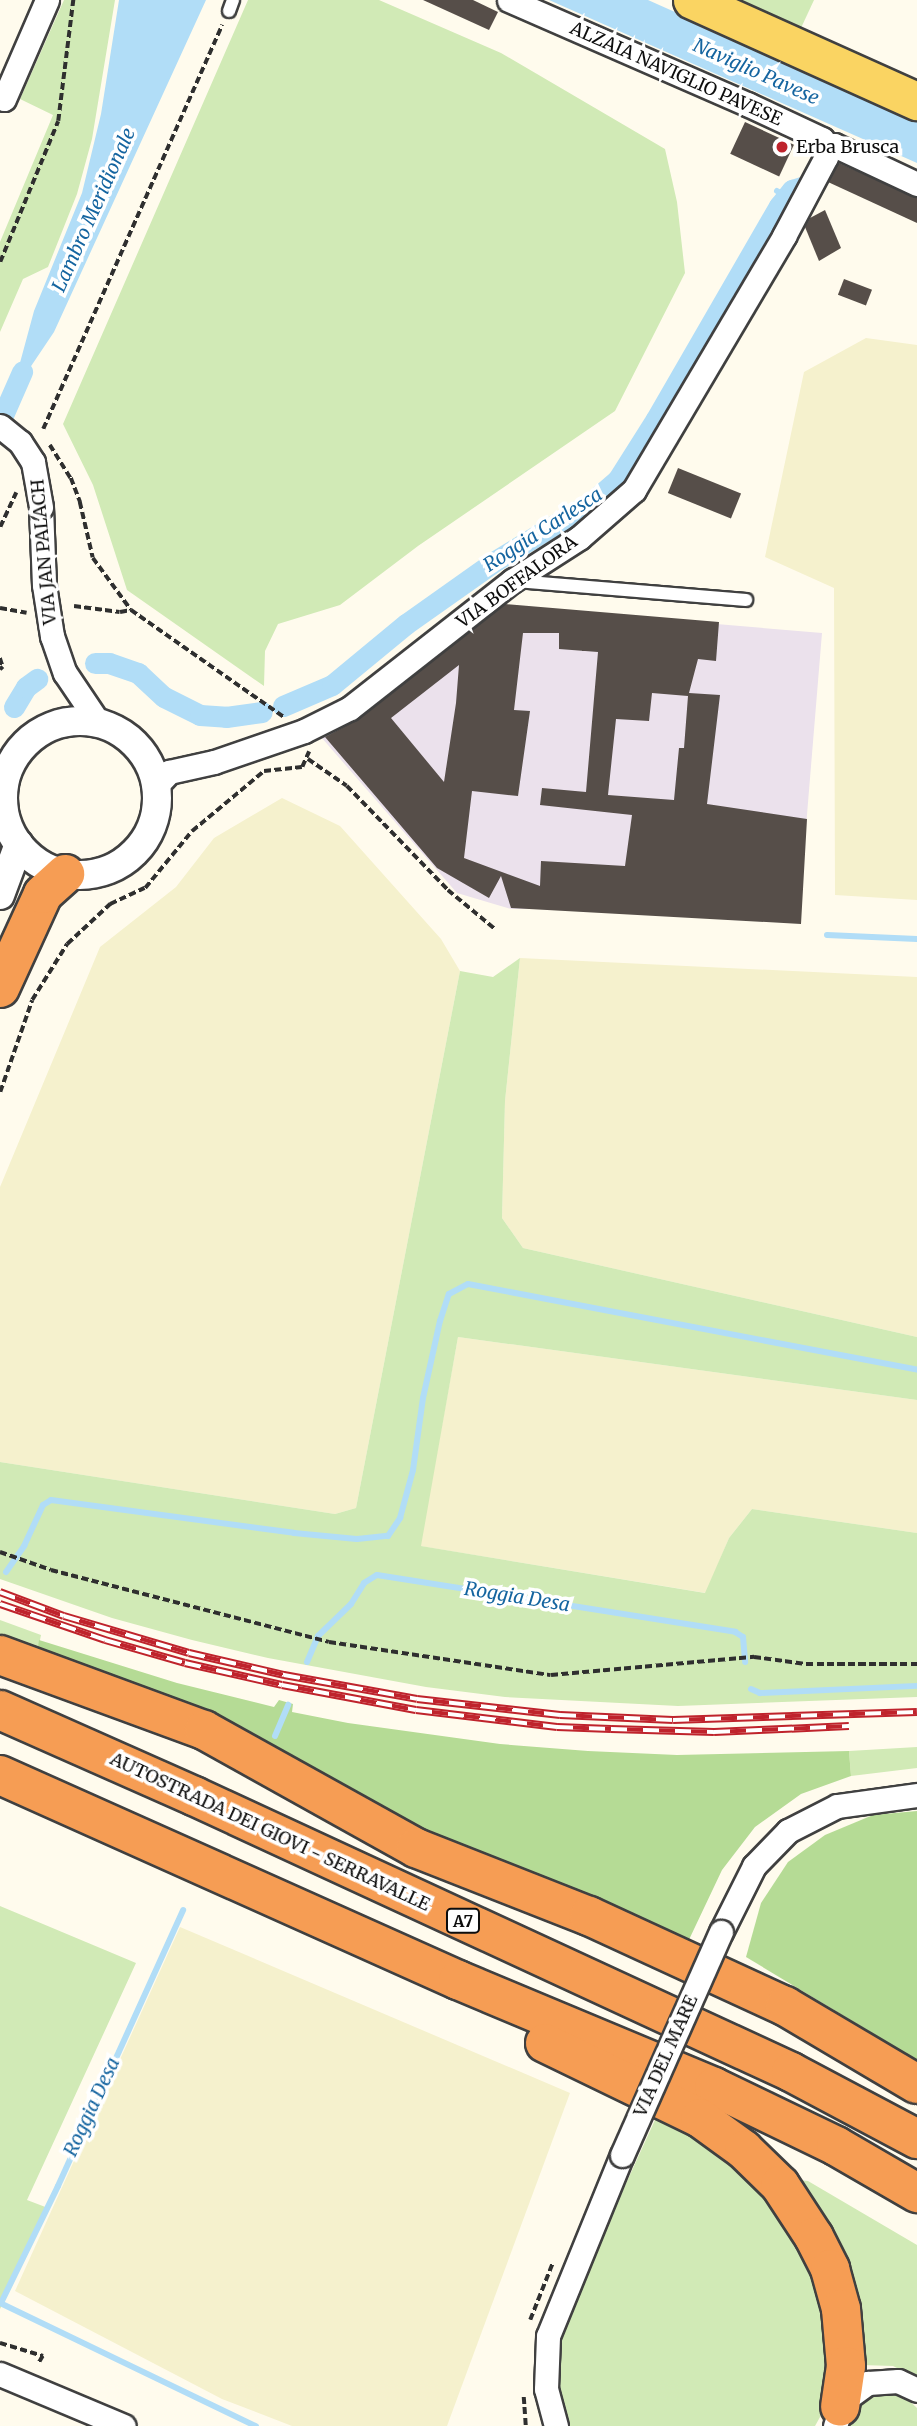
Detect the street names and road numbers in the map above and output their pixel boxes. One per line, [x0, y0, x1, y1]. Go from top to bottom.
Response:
street label: ALZAIA NAVIGLIO PAVESE [567, 17, 785, 131]
street label: VIA JAN PALACH [27, 478, 61, 626]
street label: VIA BOFFALORA [452, 531, 582, 633]
street label: AUTOSTRADA DEI GIOVI - SERRAVALLE [107, 1748, 433, 1916]
road number: A7 [446, 1909, 480, 1934]
street label: VIA DEL MARE [629, 1992, 703, 2120]

